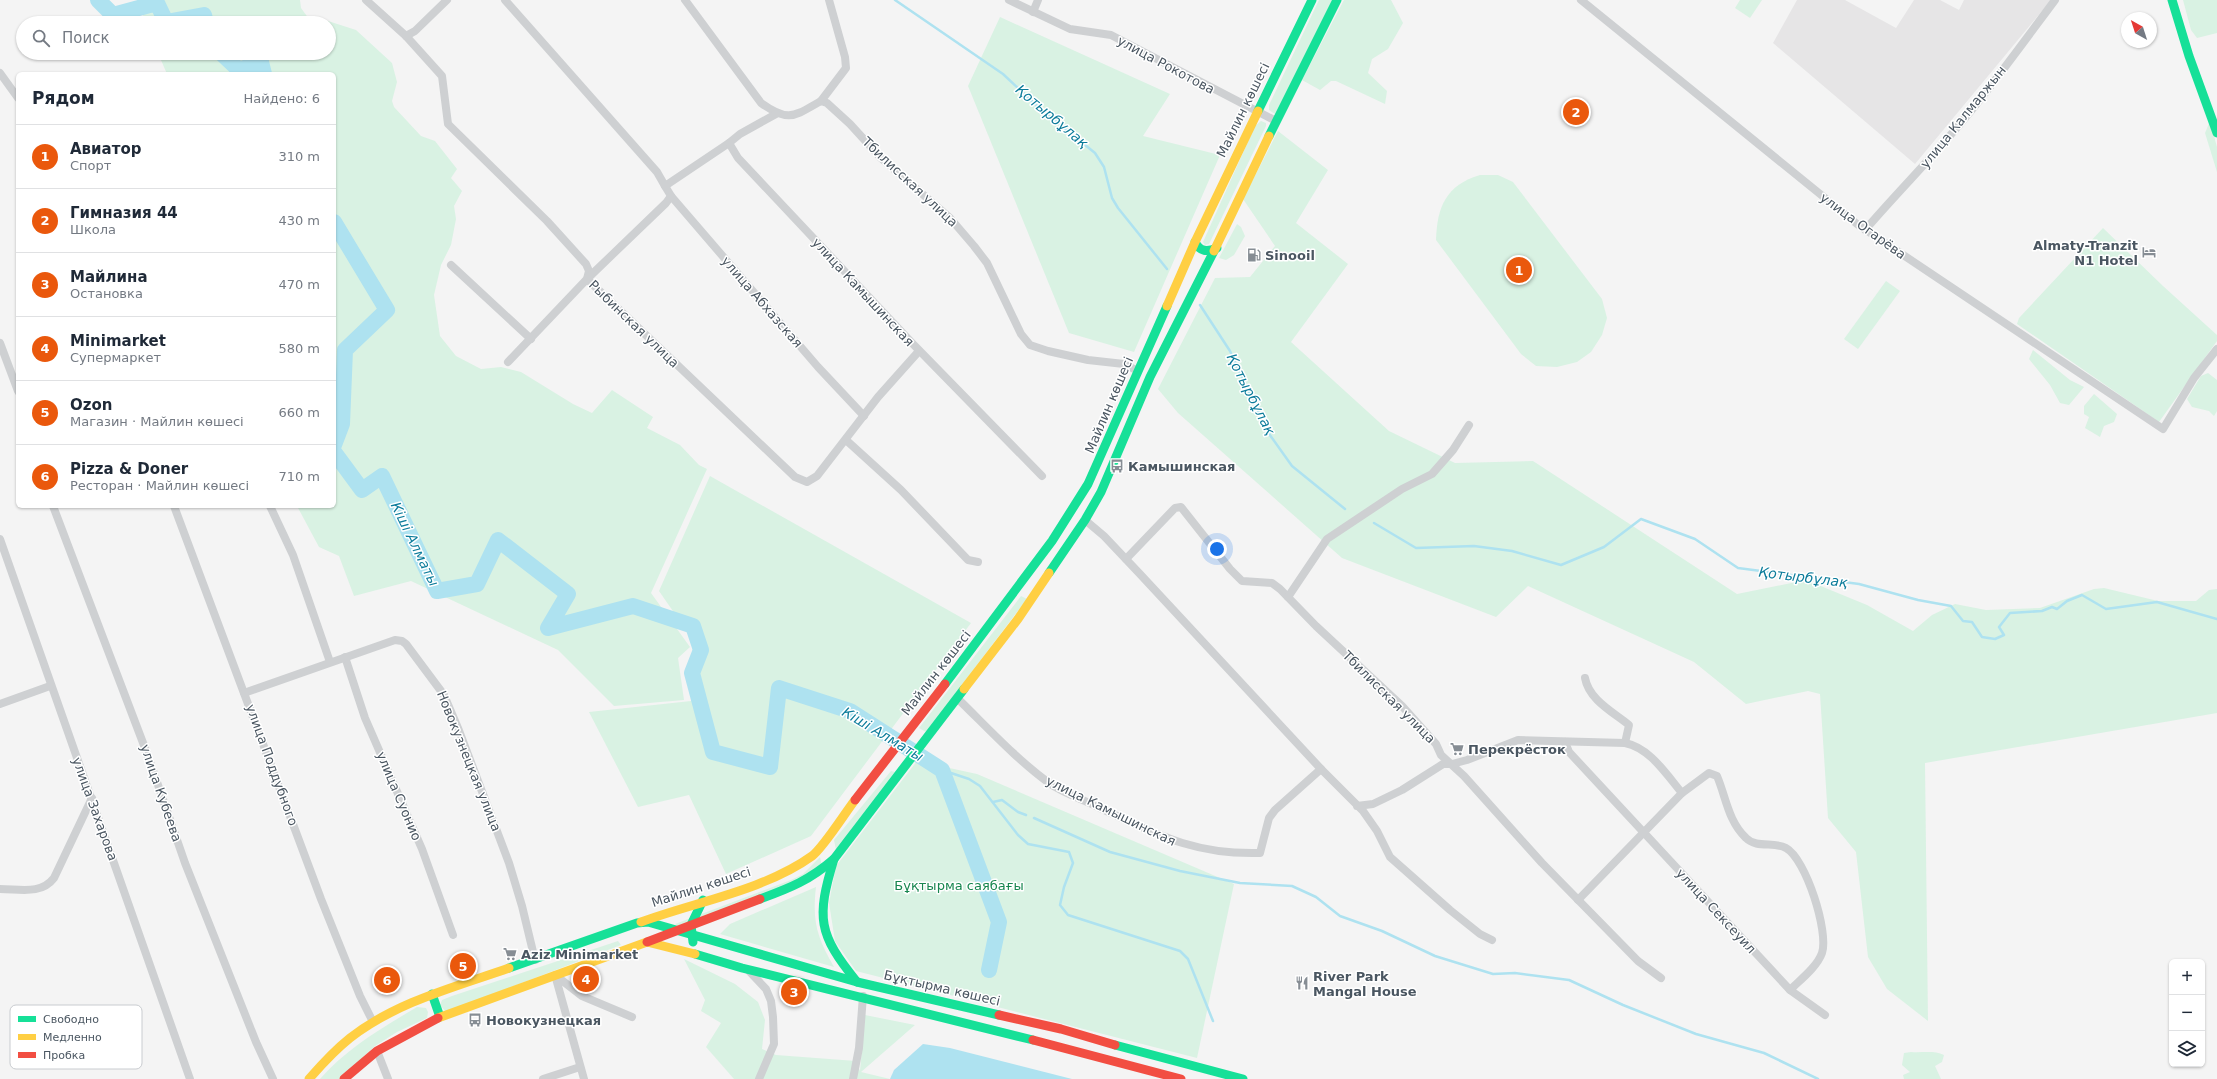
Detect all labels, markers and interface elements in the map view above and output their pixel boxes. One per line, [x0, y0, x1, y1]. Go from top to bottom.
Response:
north arrow [2121, 12, 2157, 48]
search box [16, 16, 336, 60]
icon: search [30, 27, 52, 49]
text: Поиск [62, 29, 110, 47]
street label: улица Рокотова [1115, 33, 1217, 97]
street label: Майлин көшесі [1214, 60, 1272, 160]
street label: улица Калмаржын [1917, 63, 2009, 171]
water label: Қотырбұлақ [1013, 81, 1092, 151]
text: Рядом [32, 88, 95, 108]
text: Найдено: 6 [244, 91, 320, 106]
pin: 2 [1563, 97, 1589, 127]
street label: Тбилисская улица [859, 133, 961, 230]
text: Авиатор [70, 140, 141, 158]
text: 1 [40, 149, 50, 164]
text: 310 m [278, 149, 320, 164]
text: Спорт [70, 158, 111, 173]
street label: улица Огарёва [1817, 190, 1909, 262]
text: Гимназия 44 [70, 204, 178, 222]
text: 2 [40, 213, 50, 228]
text: 430 m [278, 213, 320, 228]
text: Школа [70, 222, 116, 237]
street label: улица Камышинская [809, 235, 917, 349]
place label: Almaty-Tranzit N1 Hotel [2033, 238, 2138, 268]
hotel icon: Almaty-Tranzit N1 Hotel [2141, 244, 2157, 260]
fuel station icon: Sinooil [1246, 247, 1262, 263]
place label: Sinooil [1265, 248, 1315, 263]
street label: улица Абхазская [718, 253, 806, 351]
pin: 1 [1506, 255, 1532, 285]
text: Майлина [70, 268, 148, 286]
text: 3 [40, 277, 50, 292]
text: 470 m [278, 277, 320, 292]
street label: Рыбинская улица [586, 277, 682, 371]
text: Остановка [70, 286, 143, 301]
text: Minimarket [70, 332, 166, 350]
text: 4 [40, 341, 50, 356]
text: 580 m [278, 341, 320, 356]
text: Супермаркет [70, 350, 161, 365]
water label: Қотырбұлақ [1224, 350, 1279, 438]
street label: Майлин көшесі [1082, 354, 1136, 456]
text: Ozon [70, 396, 112, 414]
text: 5 [40, 405, 50, 420]
text: 660 m [278, 405, 320, 420]
text: Магазин · Майлин көшесі [70, 414, 244, 429]
bus stop icon: Камышинская [1109, 458, 1125, 474]
place label: Камышинская [1128, 459, 1235, 474]
text: Pizza & Doner [70, 460, 188, 478]
text: 6 [40, 469, 50, 484]
text: 710 m [278, 469, 320, 484]
text: Ресторан · Майлин көшесі [70, 478, 249, 493]
water label: Кіші Алматы [388, 499, 442, 589]
your location [1207, 539, 1227, 559]
water label: Қотырбұлақ [1758, 564, 1849, 590]
street label: Майлин көшесі [898, 628, 974, 718]
street label: Тбилисская улица [1339, 647, 1438, 746]
street label: Новокузнецкая улица [434, 689, 504, 833]
street label: улица Поддубного [243, 702, 301, 828]
water label: Кіші Алматы [840, 703, 926, 765]
supermarket icon: Перекрёсток [1449, 741, 1465, 757]
street label: улица Кубеева [137, 742, 185, 844]
place label: Перекрёсток [1468, 742, 1566, 757]
street label: улица Суонио [374, 749, 424, 843]
street label: улица Захарова [69, 755, 121, 863]
street label: улица Камышинская [1044, 773, 1178, 849]
street label: Майлин көшесі [649, 864, 753, 910]
street label: улица Сексеуил [1673, 866, 1759, 956]
park label: Бұқтырма саябағы [894, 878, 1024, 893]
supermarket icon: Aziz Minimarket [502, 946, 518, 962]
place label: Aziz Minimarket [521, 947, 638, 962]
pin: 5 [450, 951, 476, 981]
map controls [2169, 959, 2205, 1067]
button: + [2169, 959, 2205, 995]
pin: 4 [573, 964, 599, 994]
pin: 6 [374, 965, 400, 995]
street label: Бұқтырма көшесі [882, 967, 1002, 1009]
place label: River Park Mangal House [1313, 969, 1417, 999]
restaurant icon: River Park Mangal House [1294, 975, 1310, 991]
pin: 3 [781, 977, 807, 1007]
button: − [2169, 995, 2205, 1031]
legend [10, 1005, 142, 1069]
bus stop icon: Новокузнецкая [467, 1012, 483, 1028]
text: Свободно [43, 1013, 99, 1026]
place label: Новокузнецкая [486, 1013, 601, 1028]
text: Медленно [43, 1031, 102, 1044]
button: layers [2169, 1031, 2205, 1067]
text: Пробка [43, 1049, 85, 1062]

